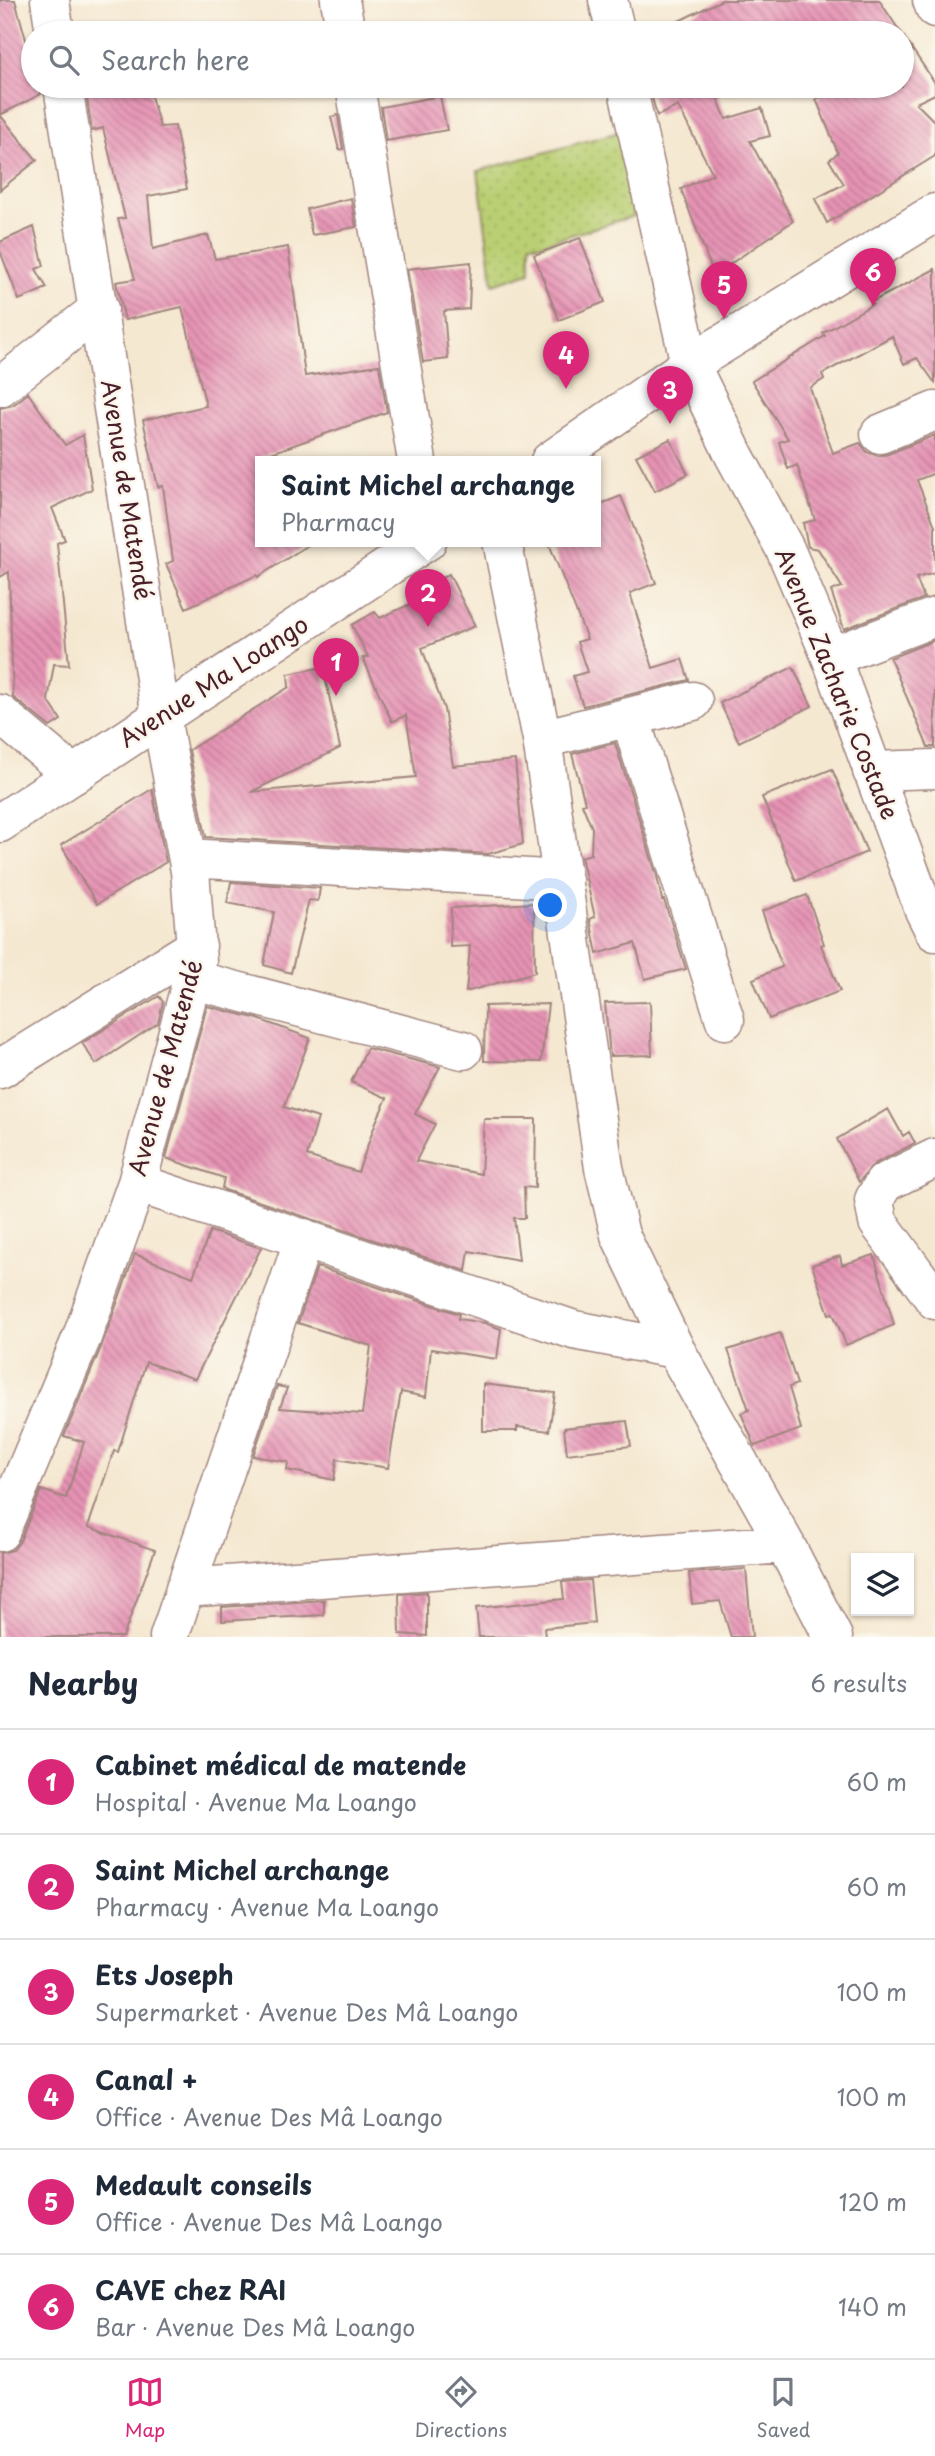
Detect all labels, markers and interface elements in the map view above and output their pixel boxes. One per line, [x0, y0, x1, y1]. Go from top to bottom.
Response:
search box [21, 21, 914, 98]
text: Search here [101, 40, 250, 79]
icon: search [45, 41, 83, 79]
pin: 6 [850, 248, 896, 306]
pin: 5 [701, 261, 747, 319]
pin: 4 [543, 331, 589, 389]
pin: 3 [647, 366, 693, 424]
street label: Avenue de Matendé [93, 377, 163, 602]
popup [255, 456, 601, 547]
text: Saint Michel archange [281, 465, 575, 504]
text: Pharmacy [281, 504, 395, 539]
street label: Avenue Zacharie Costade [767, 542, 909, 825]
pin: 2 [405, 569, 451, 627]
street label: Avenue Ma Loango [111, 605, 315, 755]
pin: 1 [313, 638, 359, 696]
your location [533, 888, 567, 922]
street label: Avenue de Matendé [118, 955, 210, 1180]
map controls [851, 1553, 914, 1616]
button: layers [851, 1553, 914, 1616]
text: Nearby [28, 1660, 138, 1705]
text: 6 results [811, 1665, 907, 1700]
text: Cabinet médical de matende [95, 1745, 466, 1784]
text: 1 [46, 1764, 57, 1799]
text: 60 m [847, 1764, 907, 1799]
text: Hospital · Avenue Ma Loango [95, 1784, 417, 1819]
text: Saint Michel archange [95, 1850, 389, 1889]
text: 2 [43, 1869, 59, 1904]
text: 60 m [847, 1869, 907, 1904]
text: Pharmacy · Avenue Ma Loango [95, 1889, 439, 1924]
text: Ets Joseph [95, 1955, 234, 1994]
text: 3 [43, 1974, 59, 2009]
text: 100 m [837, 1974, 907, 2009]
text: Supermarket · Avenue Des Mâ Loango [95, 1994, 518, 2029]
text: Canal + [95, 2060, 198, 2099]
text: 4 [43, 2079, 59, 2114]
text: 100 m [837, 2079, 907, 2114]
text: Office · Avenue Des Mâ Loango [95, 2099, 443, 2134]
text: Medault conseils [95, 2165, 312, 2204]
text: 5 [44, 2184, 58, 2219]
text: 120 m [839, 2184, 907, 2219]
text: Office · Avenue Des Mâ Loango [95, 2204, 443, 2239]
text: CAVE chez RAI [95, 2270, 286, 2309]
text: 6 [43, 2289, 59, 2324]
text: 140 m [838, 2289, 907, 2324]
text: Bar · Avenue Des Mâ Loango [95, 2309, 415, 2344]
tab: Map [125, 2373, 165, 2443]
tab: Directions [415, 2373, 507, 2443]
tab: Saved [756, 2373, 810, 2443]

